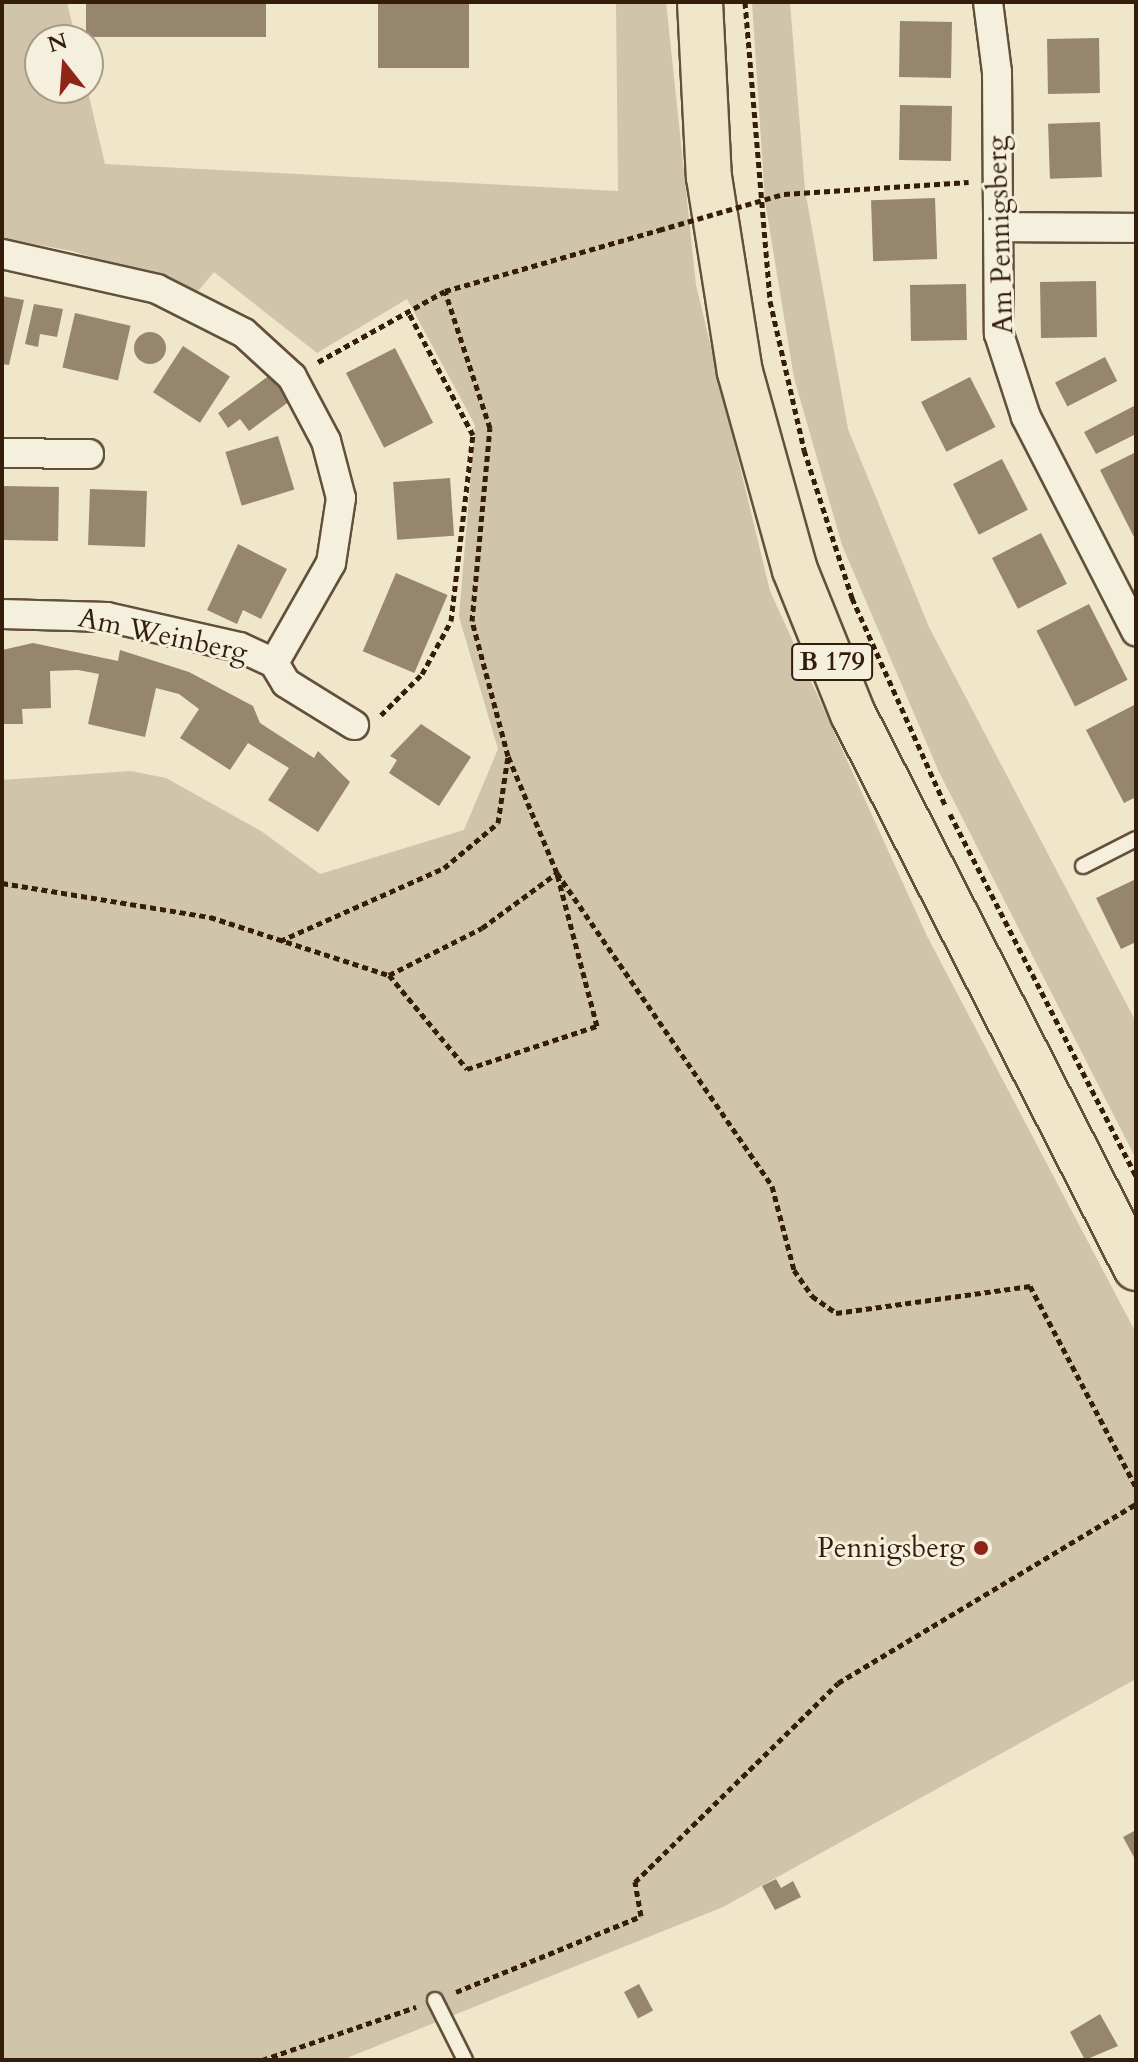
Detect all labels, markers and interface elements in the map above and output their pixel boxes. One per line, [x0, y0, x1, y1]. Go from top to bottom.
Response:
north arrow [24, 24, 104, 104]
text: N [44, 26, 71, 60]
street label: Am Pennigsberg [980, 135, 1020, 335]
street label: Am Weinberg [75, 601, 251, 669]
road number: B 179 [790, 640, 874, 684]
place label: Pennigsberg [817, 1531, 965, 1565]
marker: Pennigsberg [972, 1539, 990, 1557]

